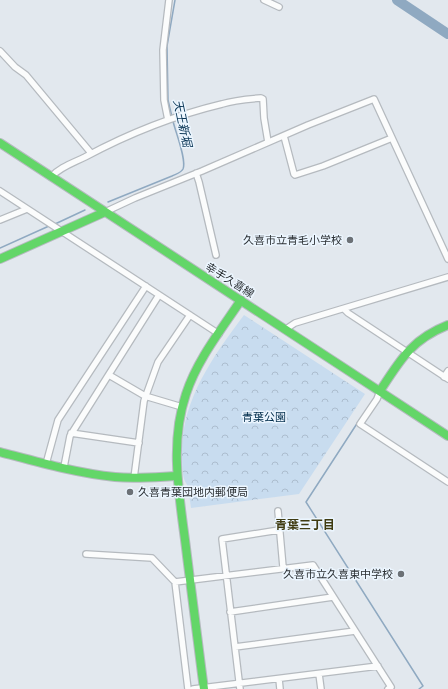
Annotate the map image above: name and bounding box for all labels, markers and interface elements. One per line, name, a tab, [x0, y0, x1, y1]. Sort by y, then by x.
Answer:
water label: 天王新堀	[171, 98, 196, 150]
place label: 久喜市立青毛小学校	[243, 233, 342, 247]
marker: 久喜市立青毛小学校	[345, 235, 355, 245]
street label: 幸手久喜線	[203, 259, 257, 301]
park label: 青葉公園	[242, 410, 286, 424]
place label: 久喜青葉団地内郵便局	[138, 485, 248, 499]
marker: 久喜青葉団地内郵便局	[125, 487, 135, 497]
district label: 青葉三丁目	[275, 517, 335, 532]
place label: 久喜市立久喜東中学校	[283, 567, 393, 581]
marker: 久喜市立久喜東中学校	[396, 569, 406, 579]

